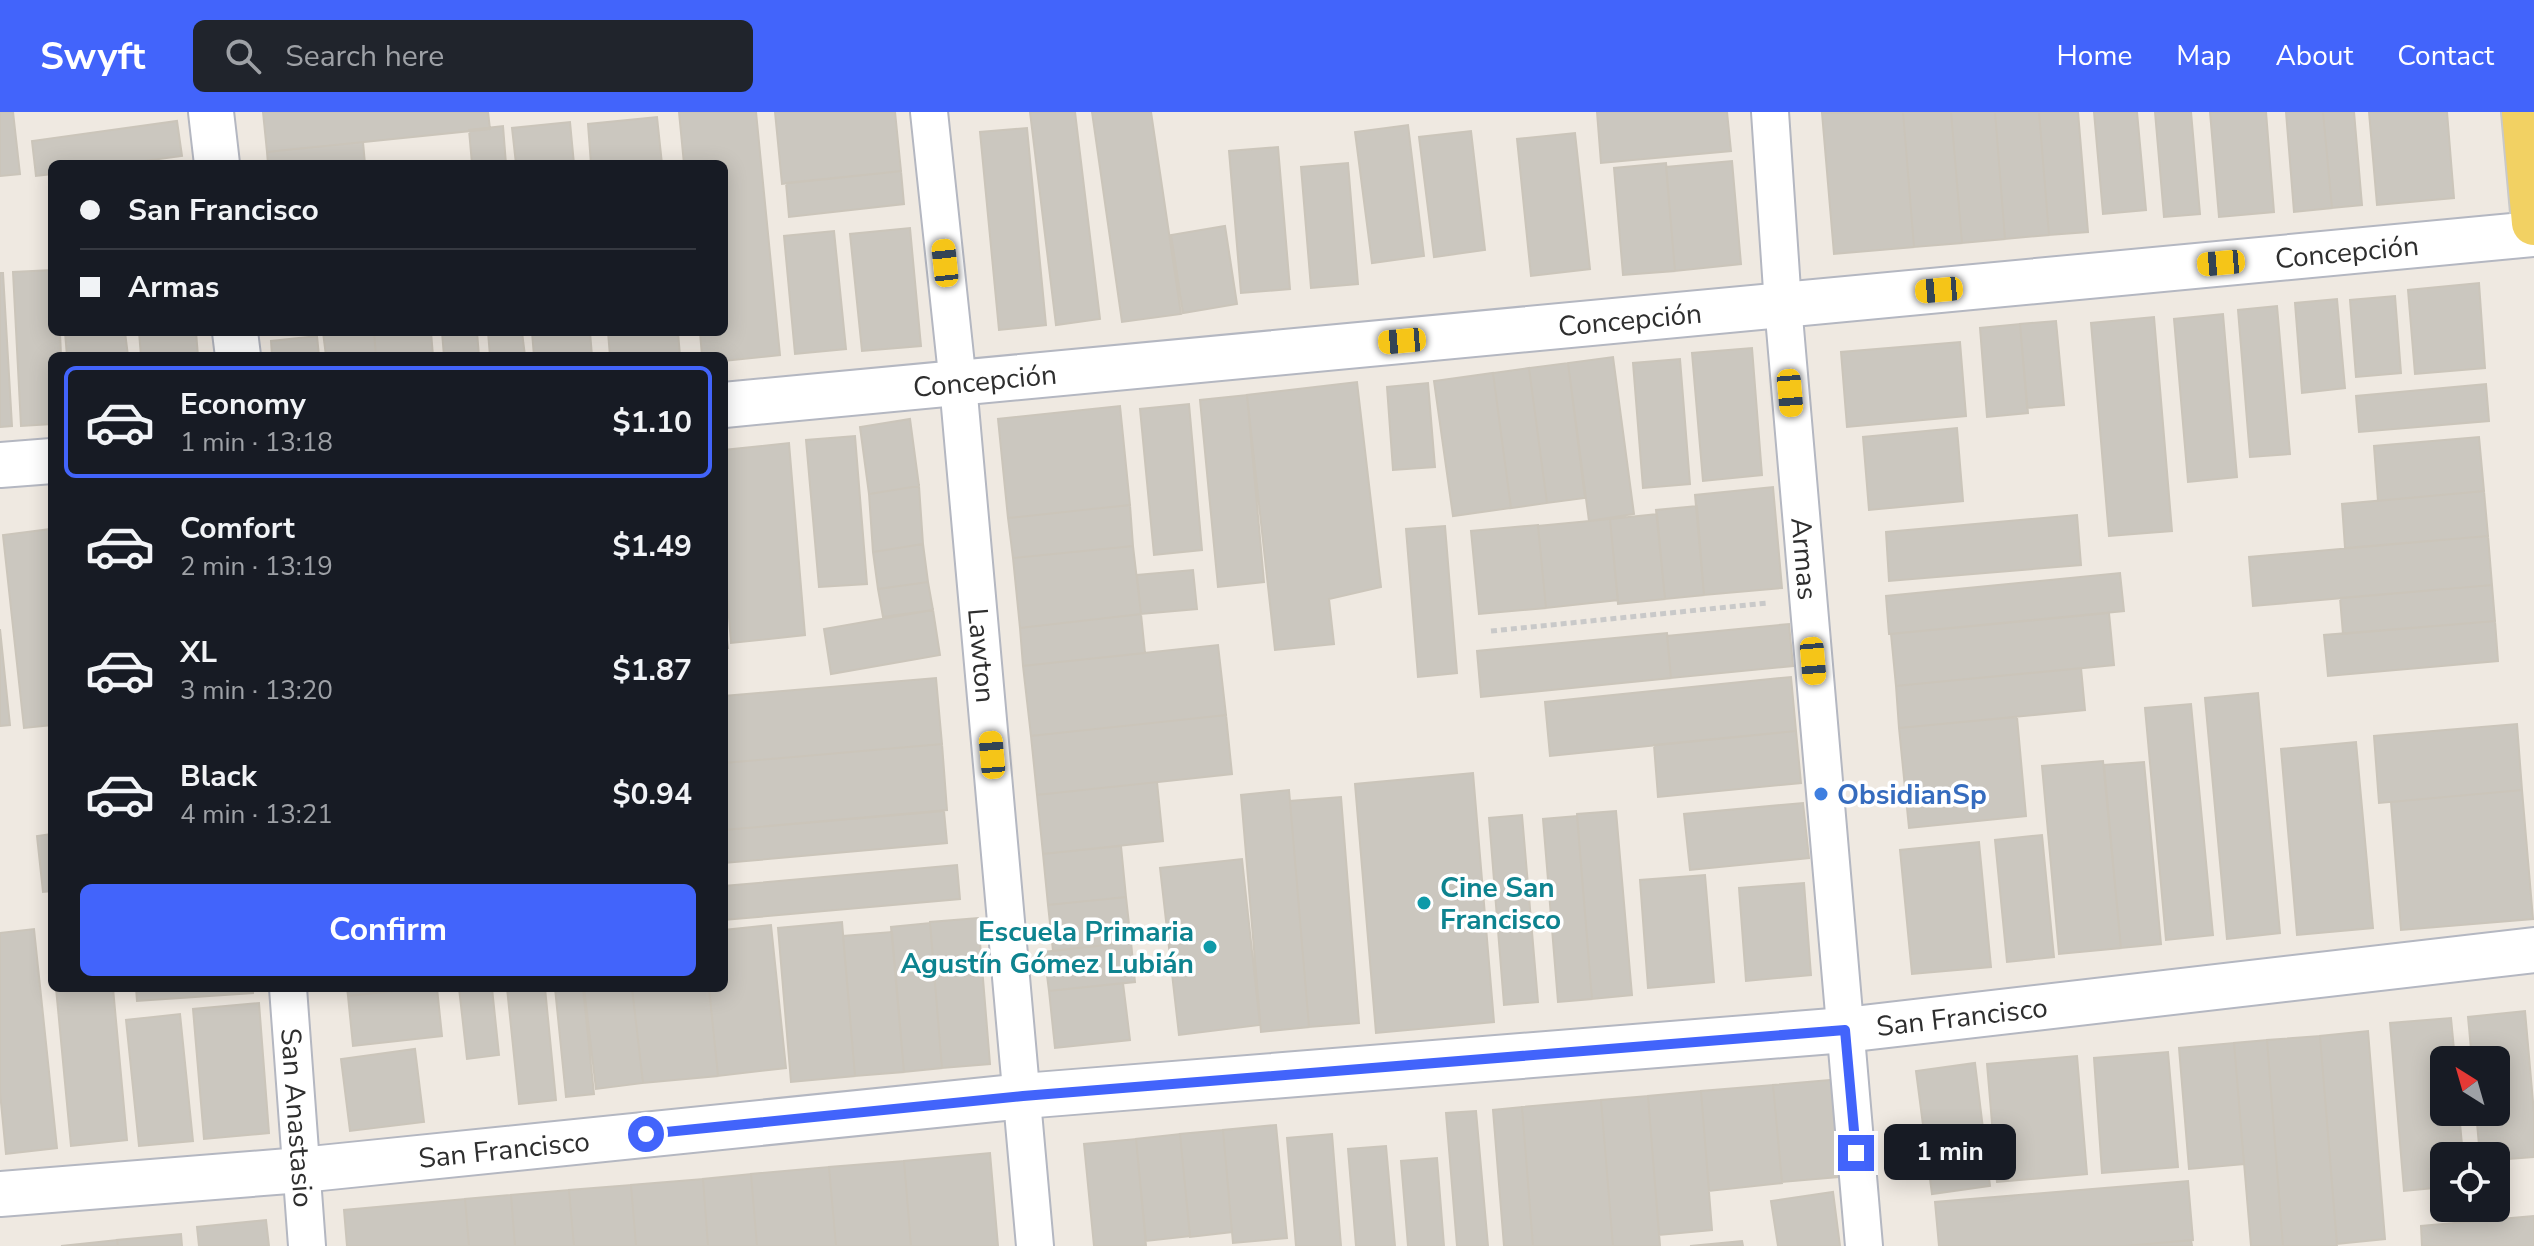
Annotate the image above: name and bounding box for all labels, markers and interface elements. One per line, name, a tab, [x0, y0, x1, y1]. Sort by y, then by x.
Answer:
search box	[193, 20, 753, 92]
text: Swyft	[40, 31, 145, 82]
icon: search	[221, 34, 265, 78]
text: Search here	[285, 36, 444, 77]
text: Home	[2057, 37, 2132, 75]
text: Map	[2176, 37, 2231, 75]
text: About	[2275, 37, 2353, 75]
text: Contact	[2397, 37, 2494, 75]
text: San Francisco	[128, 190, 319, 231]
street label: Concepción	[2273, 227, 2420, 278]
car	[931, 238, 959, 288]
car	[2196, 249, 2246, 277]
text: Armas	[128, 267, 219, 308]
car	[1914, 276, 1964, 304]
street label: Concepción	[1556, 295, 1704, 346]
car	[1377, 327, 1427, 355]
street label: Concepción	[911, 356, 1059, 407]
car	[1776, 368, 1804, 418]
text: Economy	[180, 384, 306, 425]
icon: car	[84, 386, 156, 458]
text: $1.10	[613, 402, 692, 443]
text: 1 min · 13:18	[180, 425, 333, 460]
text: Comfort	[180, 508, 295, 549]
icon: car	[84, 510, 156, 582]
street label: Armas	[1781, 516, 1826, 602]
text: $1.49	[613, 526, 692, 567]
text: 2 min · 13:19	[180, 549, 333, 584]
street label: Lawton	[958, 607, 1004, 704]
text: XL	[180, 632, 217, 673]
icon: car	[84, 634, 156, 706]
car	[1799, 636, 1827, 686]
text: $1.87	[613, 650, 692, 691]
text: 3 min · 13:20	[180, 673, 333, 708]
car	[978, 730, 1006, 780]
text: Black	[180, 756, 257, 797]
icon: car	[84, 758, 156, 830]
text: $0.94	[613, 774, 692, 815]
place label: ObsidianSp	[1837, 776, 1987, 814]
marker: ObsidianSp	[1812, 785, 1830, 803]
text: 4 min · 13:21	[180, 797, 333, 832]
place label: Cine San Francisco	[1440, 869, 1561, 939]
button: Confirm	[80, 884, 696, 976]
marker: Cine San Francisco	[1415, 894, 1433, 912]
place label: Escuela Primaria Agustín Gómez Lubián	[900, 913, 1194, 983]
marker: Escuela Primaria Agustín Gómez Lubián	[1201, 938, 1219, 956]
street label: San Francisco	[1874, 989, 2050, 1046]
street label: San Anastasio	[271, 1027, 322, 1209]
north arrow	[2430, 1046, 2510, 1126]
map controls	[2430, 1046, 2510, 1222]
route start	[628, 1116, 664, 1152]
street label: San Francisco	[417, 1123, 592, 1178]
callout: 1 min	[1884, 1125, 2016, 1181]
text: 1 min	[1916, 1134, 1984, 1169]
route end	[1838, 1135, 1874, 1171]
button: locate	[2430, 1142, 2510, 1222]

